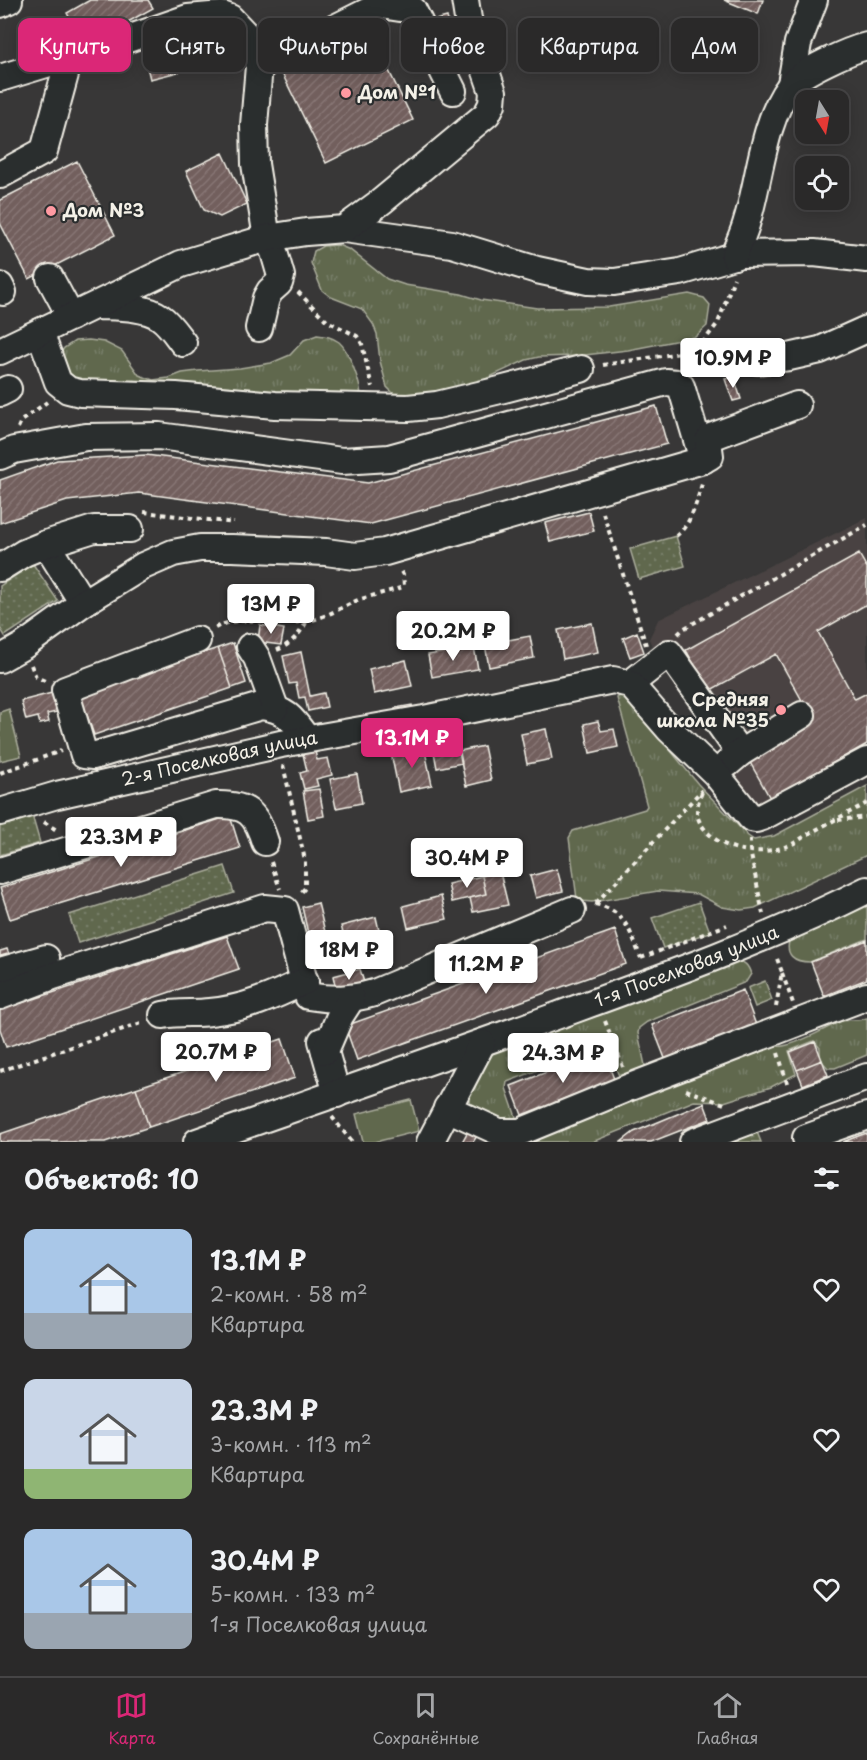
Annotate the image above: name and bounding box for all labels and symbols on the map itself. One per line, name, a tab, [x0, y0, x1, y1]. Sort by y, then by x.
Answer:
place label: Дом №1	[357, 78, 437, 105]
marker: Дом №1	[339, 86, 353, 100]
north arrow	[795, 90, 849, 144]
place label: Дом №3	[62, 196, 145, 223]
marker: Дом №3	[44, 204, 58, 218]
pin: 10.9M ₽	[678, 338, 788, 389]
pin: 13M ₽	[229, 584, 313, 635]
pin: 20.2M ₽	[398, 611, 508, 662]
place label: Средняя школа №35	[656, 685, 769, 733]
marker: Средняя школа №35	[774, 703, 788, 717]
pin: 13.1M ₽	[357, 718, 467, 769]
street label: 2-я Поселковая улица	[119, 723, 320, 792]
pin: 23.3M ₽	[66, 817, 176, 868]
pin: 30.4M ₽	[412, 838, 522, 889]
street label: 1-я Поселковая улица	[590, 917, 783, 1013]
pin: 18M ₽	[307, 930, 391, 981]
pin: 11.2M ₽	[431, 944, 541, 995]
pin: 20.7M ₽	[161, 1032, 271, 1083]
pin: 24.3M ₽	[508, 1033, 618, 1084]

